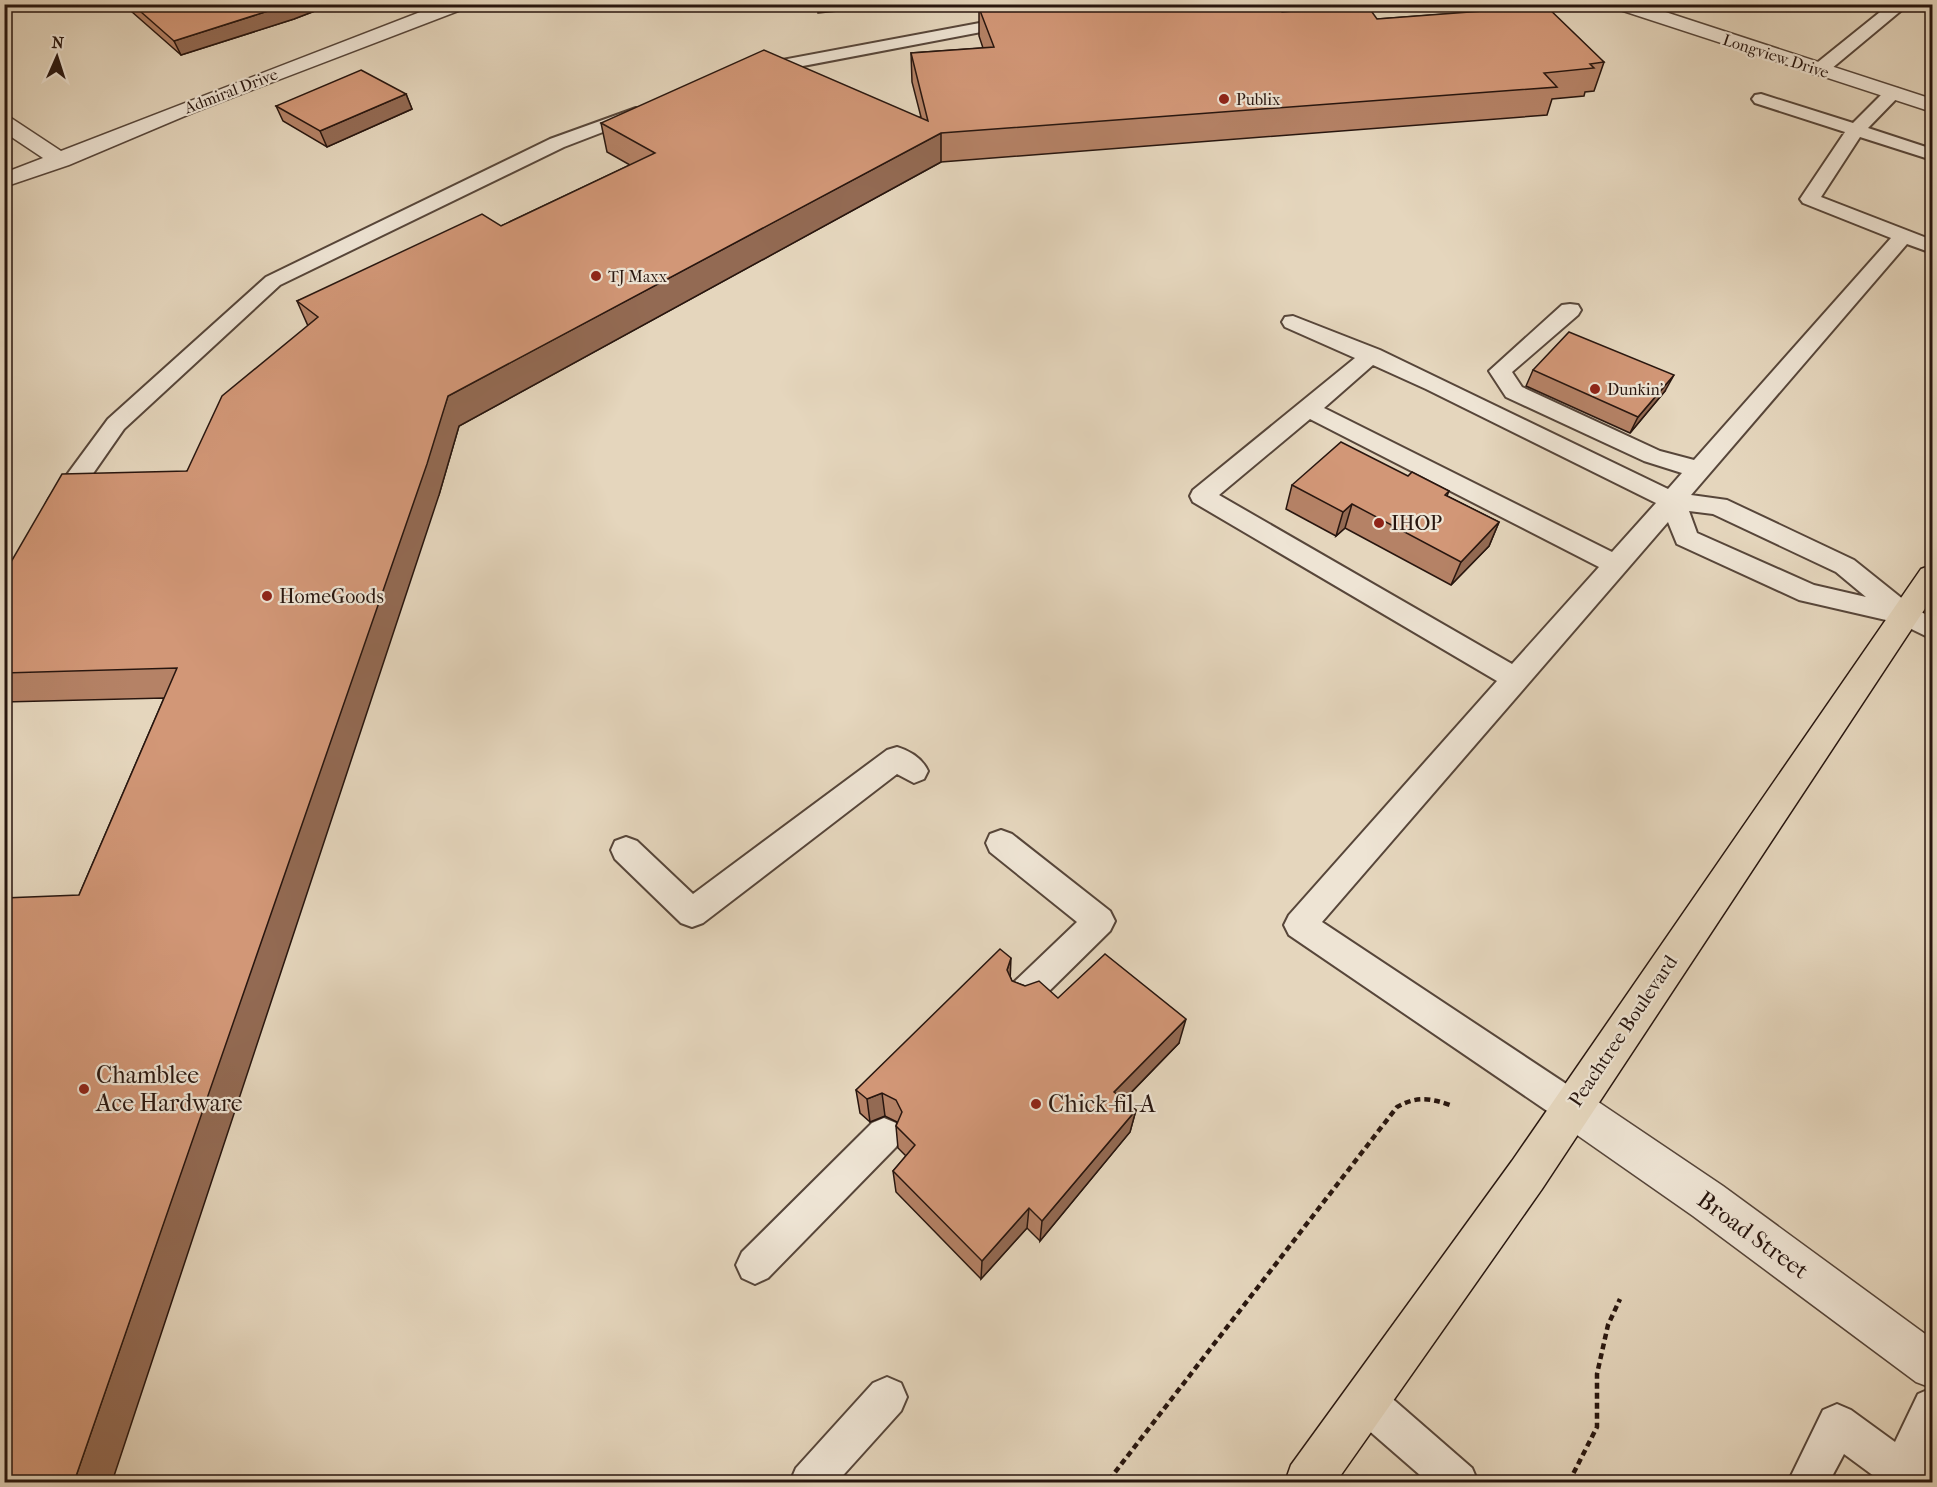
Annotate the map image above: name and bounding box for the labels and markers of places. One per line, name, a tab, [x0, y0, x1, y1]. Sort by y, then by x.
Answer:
place label: Publix	[1236, 90, 1281, 109]
marker: Publix	[1217, 92, 1231, 106]
place label: TJ Maxx	[608, 267, 668, 286]
marker: TJ Maxx	[589, 269, 603, 283]
place label: Dunkin'	[1607, 380, 1663, 399]
marker: Dunkin'	[1588, 382, 1602, 396]
place label: IHOP	[1391, 512, 1442, 535]
marker: IHOP	[1372, 516, 1386, 530]
place label: HomeGoods	[279, 585, 384, 608]
marker: HomeGoods	[260, 589, 274, 603]
place label: Chamblee Ace Hardware	[95, 1061, 243, 1117]
marker: Chamblee Ace Hardware	[77, 1082, 91, 1096]
place label: Chick-fil-A	[1048, 1090, 1156, 1118]
marker: Chick-fil-A	[1029, 1097, 1043, 1111]

